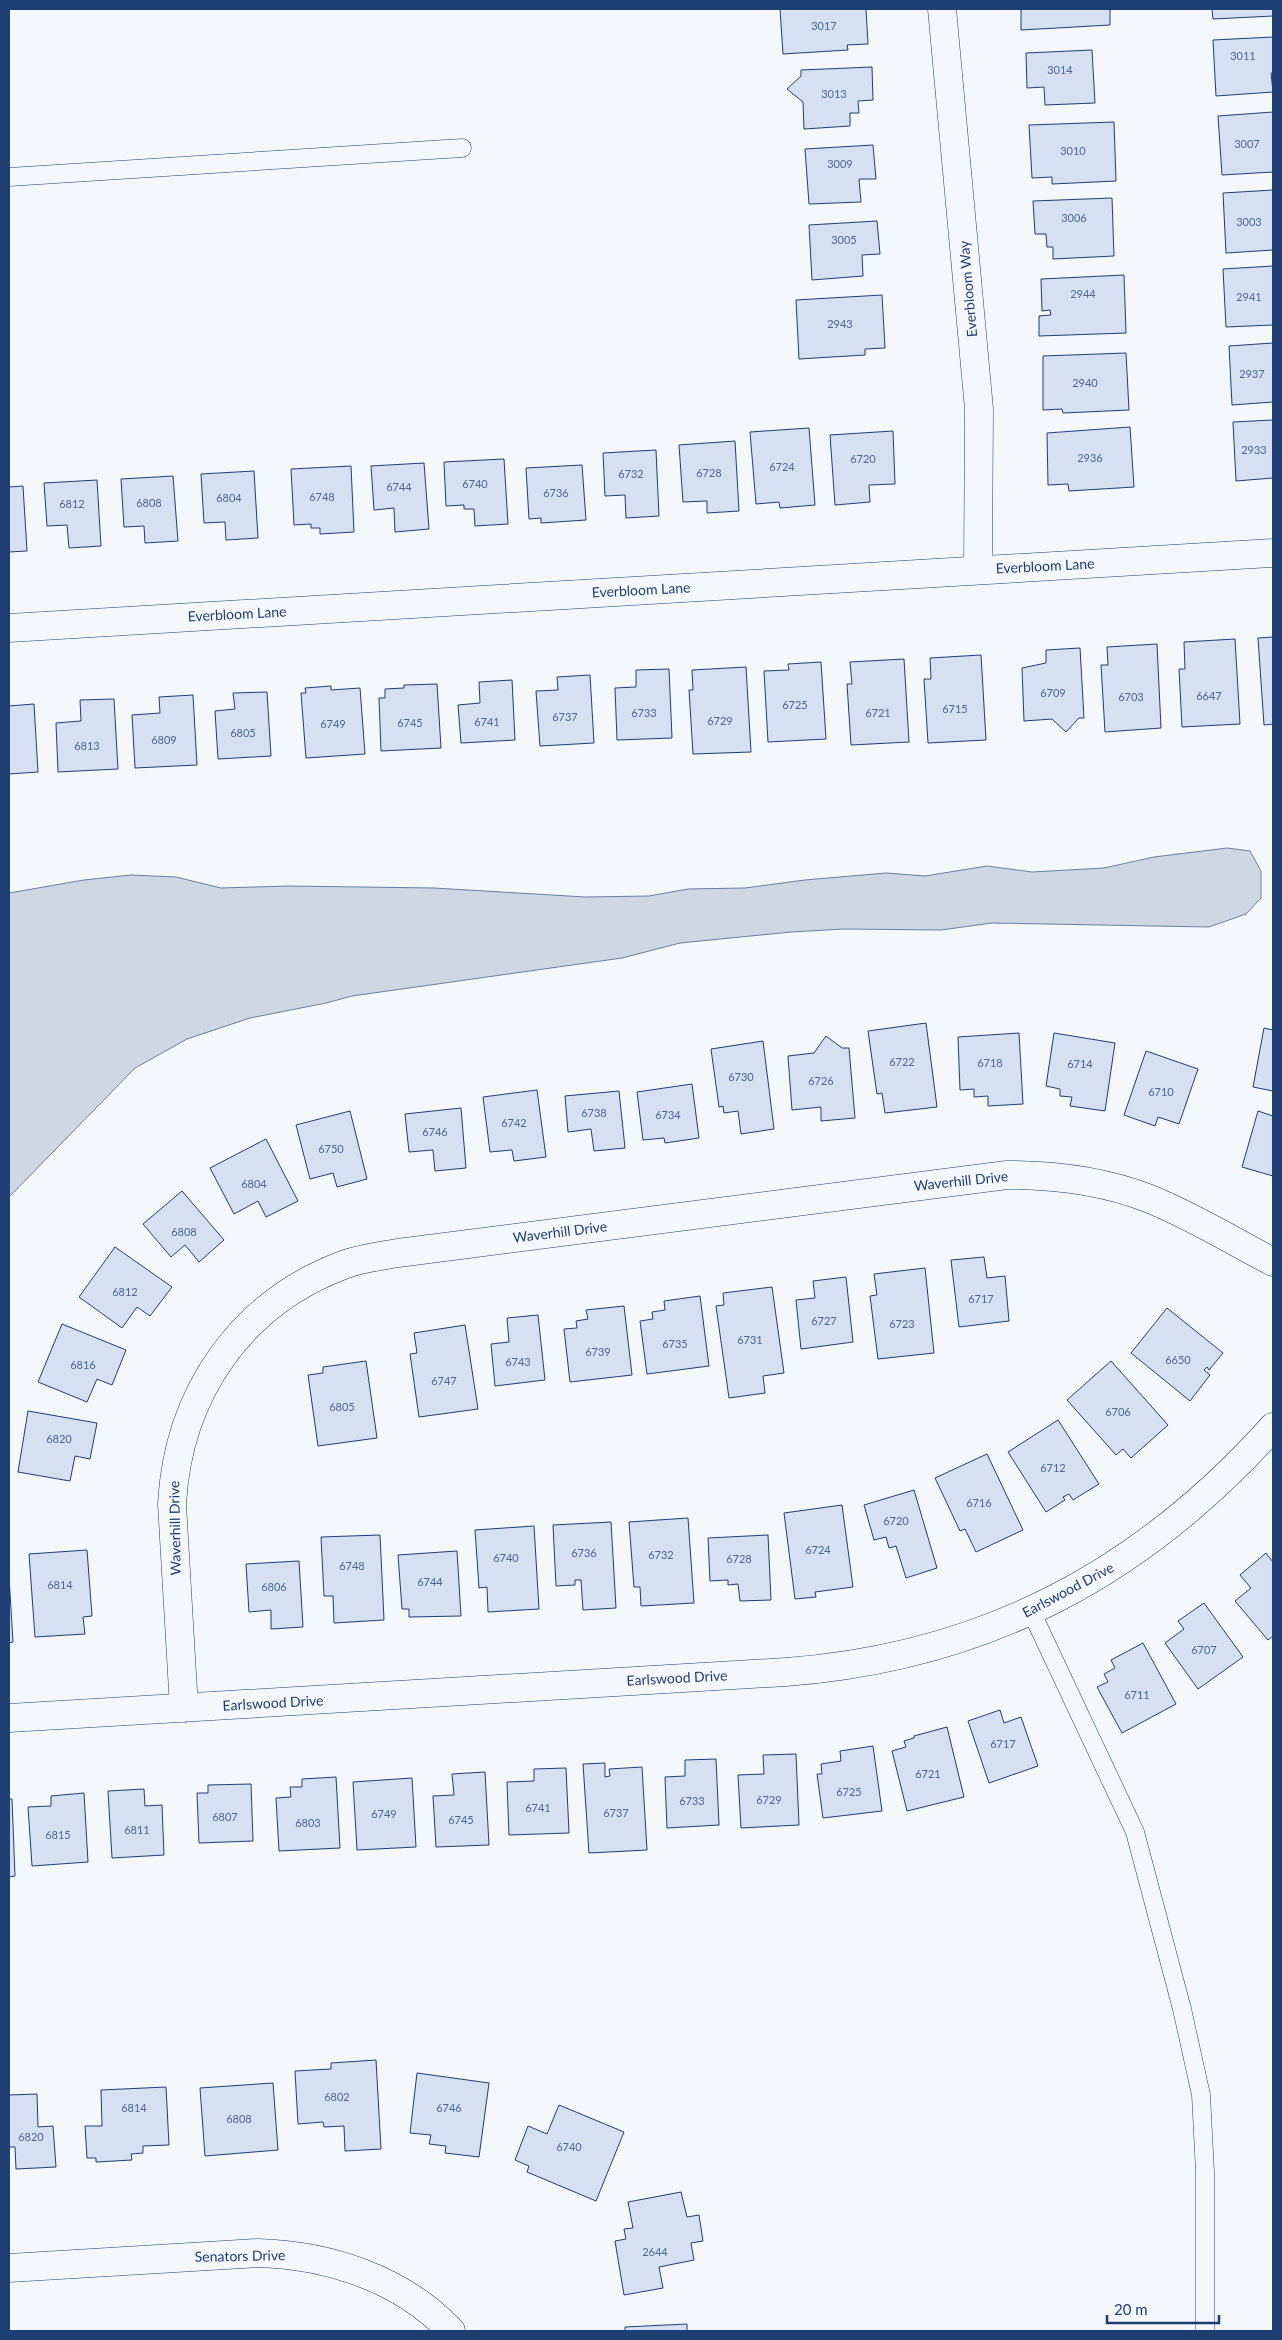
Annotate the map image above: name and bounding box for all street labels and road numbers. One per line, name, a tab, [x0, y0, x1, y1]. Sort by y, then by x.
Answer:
street label: Everbloom Way	[955, 239, 980, 338]
street label: Everbloom Lane	[995, 554, 1095, 577]
street label: Everbloom Lane	[591, 578, 691, 601]
street label: Everbloom Lane	[187, 602, 287, 625]
street label: Waverhill Drive	[913, 1167, 1009, 1194]
street label: Waverhill Drive	[512, 1217, 608, 1246]
street label: Waverhill Drive	[165, 1480, 184, 1576]
street label: Earlswood Drive	[1019, 1558, 1116, 1621]
street label: Earlswood Drive	[626, 1666, 728, 1689]
street label: Earlswood Drive	[222, 1691, 324, 1714]
street label: Senators Drive	[195, 2246, 285, 2265]

